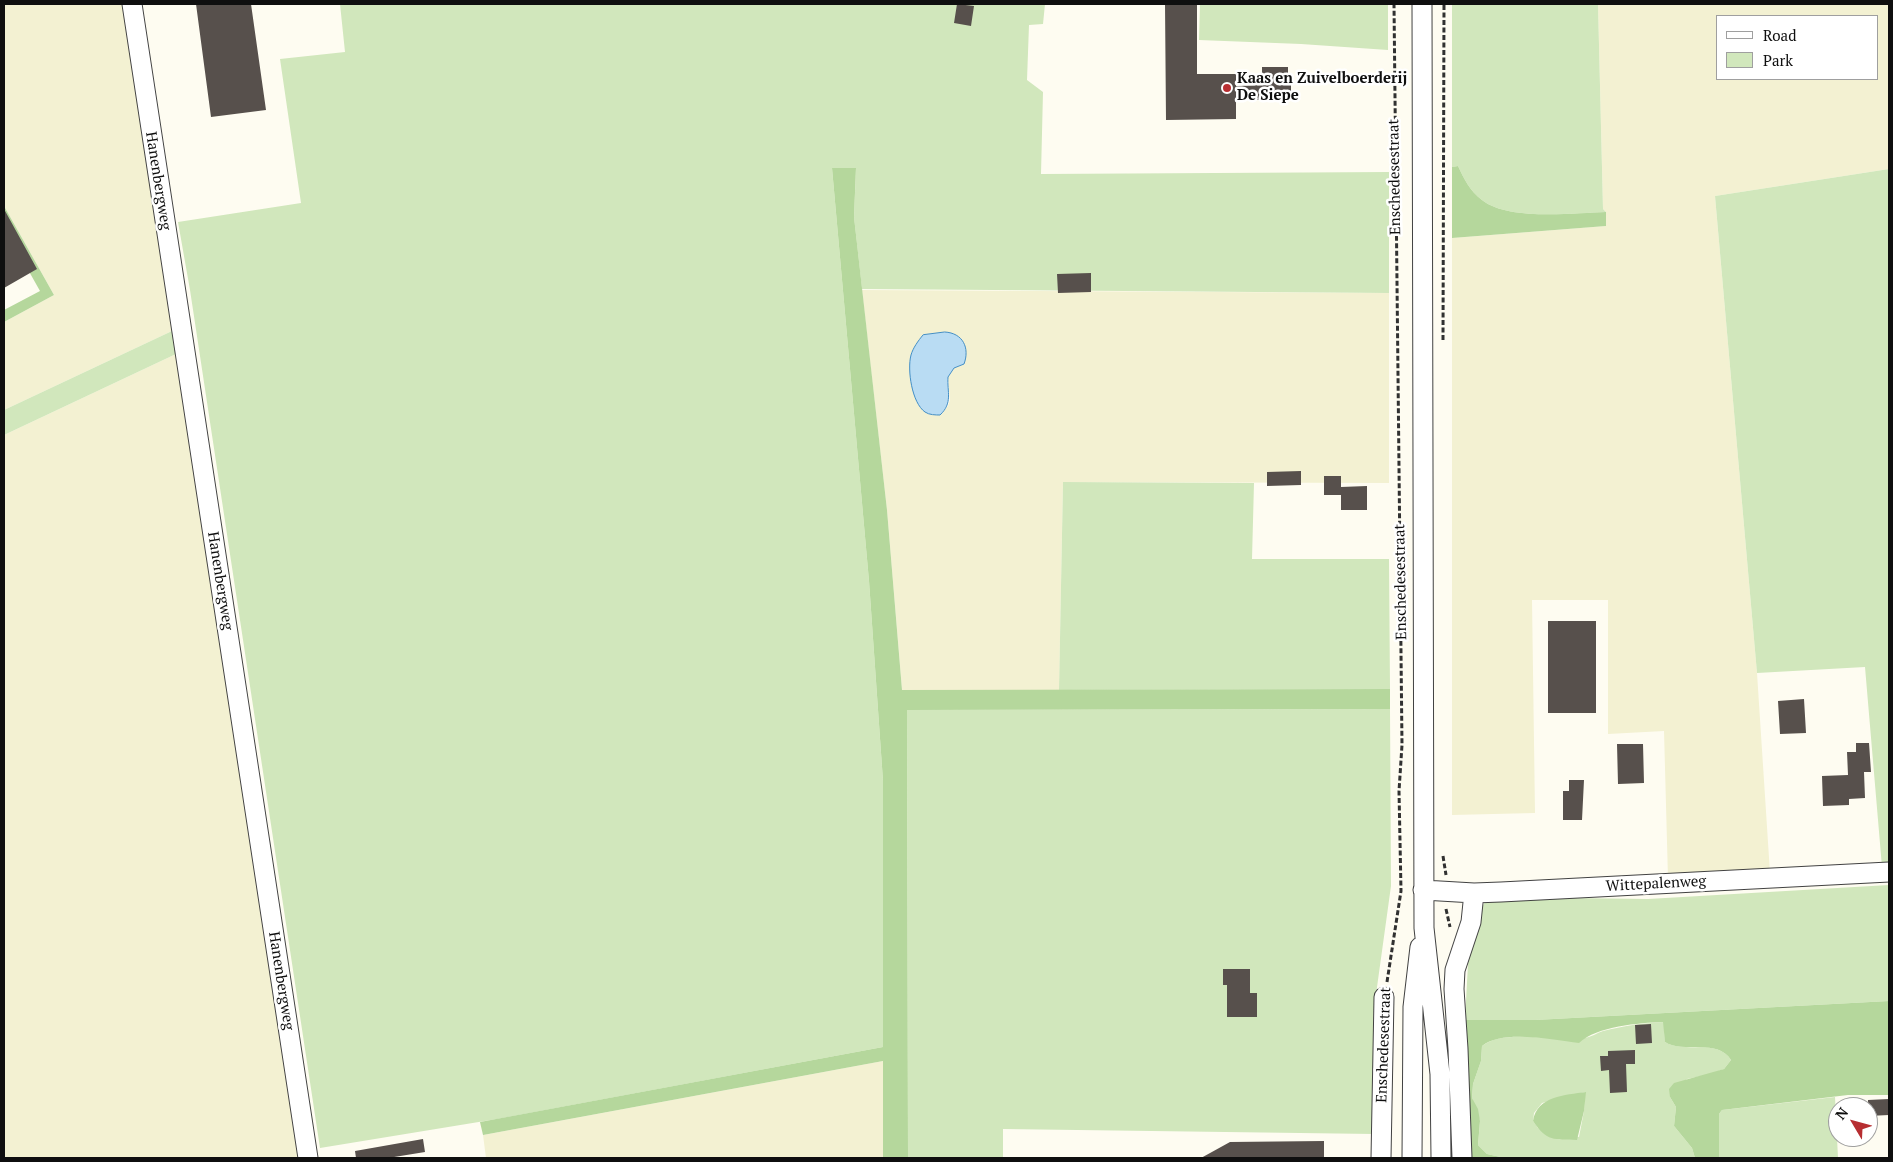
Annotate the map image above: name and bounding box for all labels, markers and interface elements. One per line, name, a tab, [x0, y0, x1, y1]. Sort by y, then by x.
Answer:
legend	[1716, 15, 1878, 80]
text: Road	[1763, 25, 1796, 45]
text: Park	[1763, 50, 1793, 70]
place label: Kaas en Zuivelboerderij De Siepe	[1237, 70, 1407, 105]
marker: Kaas en Zuivelboerderij De Siepe	[1221, 82, 1233, 94]
street label: Enschedesestraat	[1385, 119, 1405, 235]
street label: Hanenbergweg	[141, 131, 175, 231]
street label: Enschedesestraat	[1391, 524, 1411, 640]
street label: Hanenbergweg	[203, 531, 237, 631]
street label: Wittepalenweg	[1605, 872, 1707, 896]
street label: Hanenbergweg	[264, 931, 298, 1031]
street label: Enschedesestraat	[1373, 987, 1395, 1103]
north arrow	[1828, 1097, 1878, 1147]
text: N	[1831, 1103, 1852, 1123]

